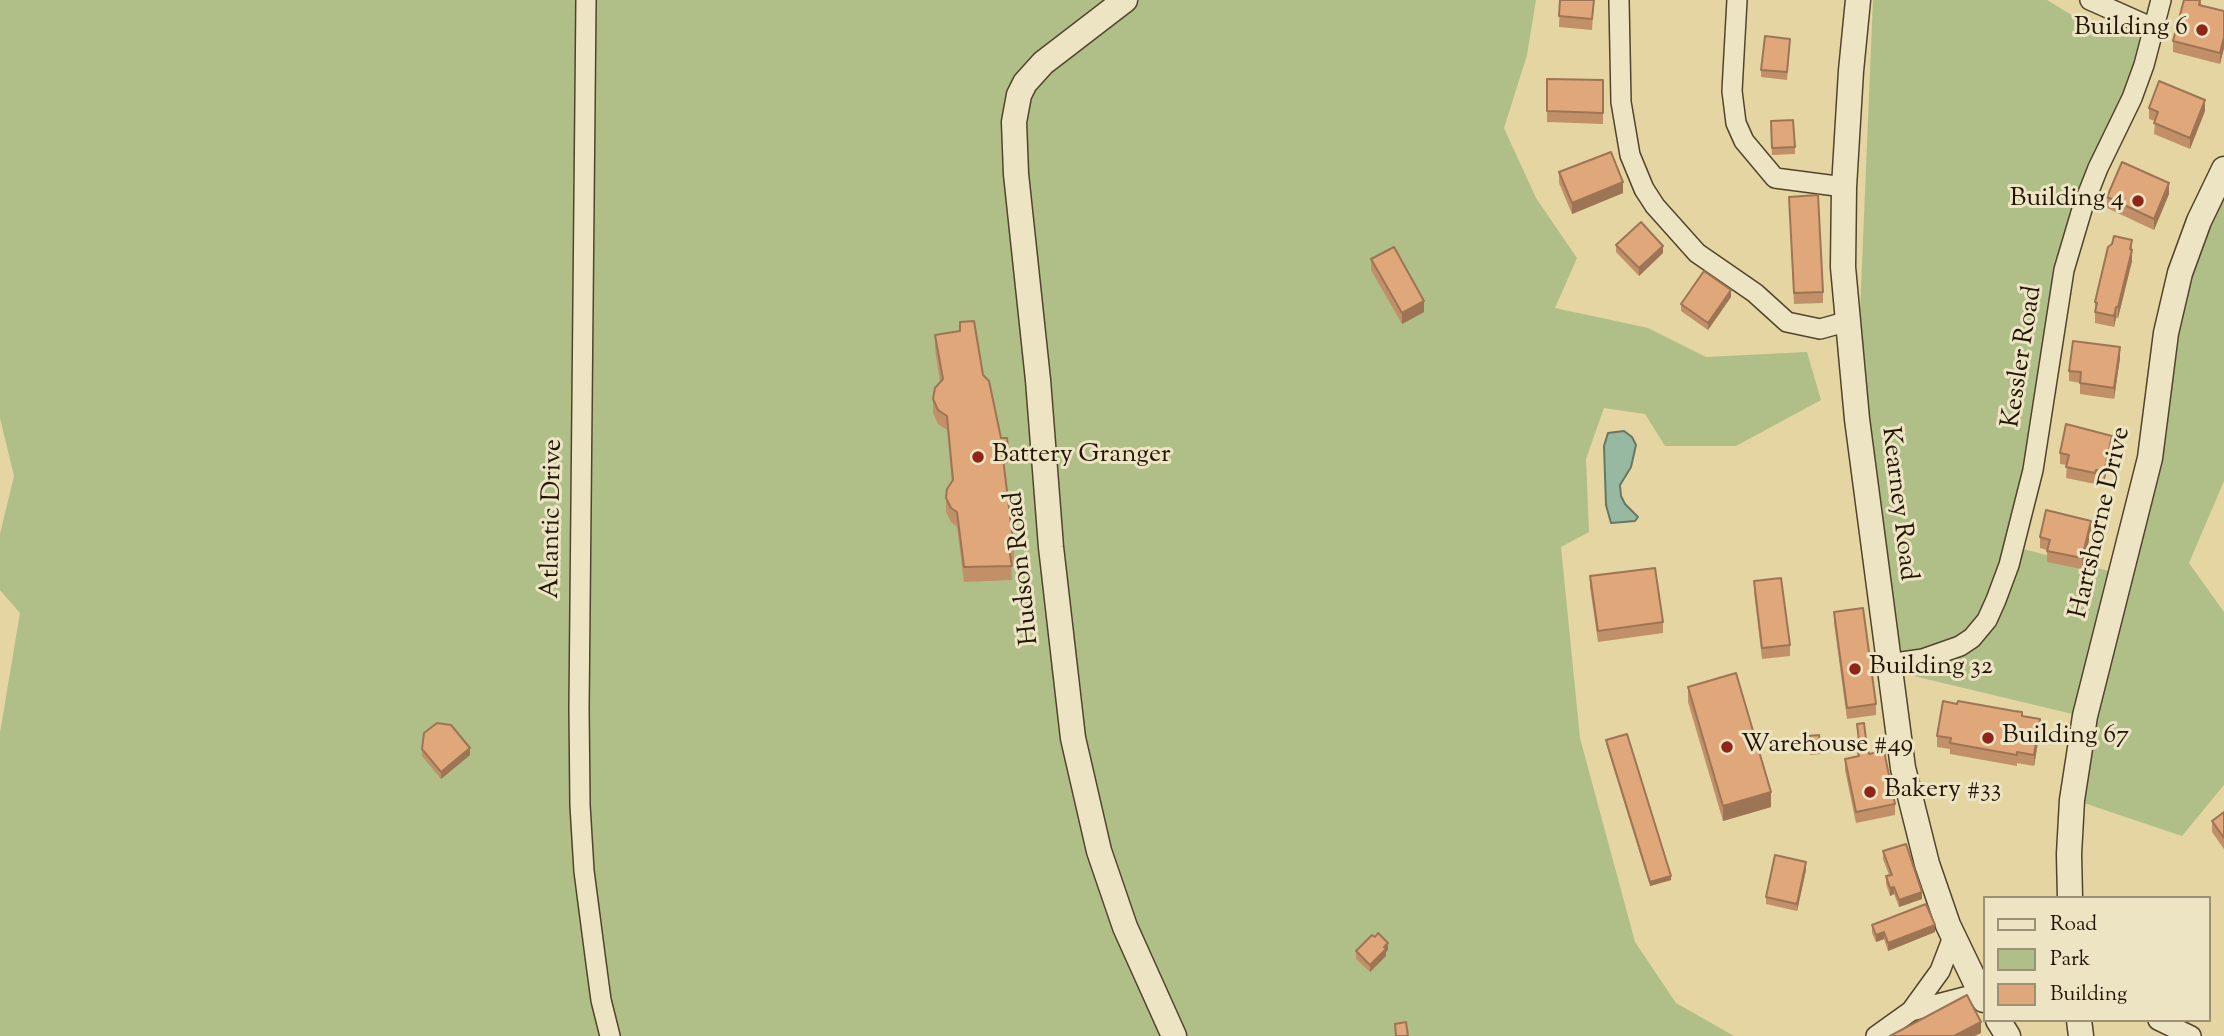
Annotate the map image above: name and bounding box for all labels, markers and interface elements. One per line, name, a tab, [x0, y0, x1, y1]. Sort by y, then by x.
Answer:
place label: Building 6	[2074, 14, 2188, 46]
marker: Building 6	[2194, 22, 2210, 38]
place label: Building 4	[2010, 185, 2124, 217]
marker: Building 4	[2130, 193, 2146, 209]
street label: Kessler Road	[1997, 284, 2051, 430]
street label: Hartshorne Drive	[2065, 424, 2139, 622]
street label: Kearney Road	[1872, 425, 1922, 583]
street label: Atlantic Drive	[537, 439, 571, 599]
place label: Battery Granger	[992, 441, 1171, 473]
marker: Battery Granger	[970, 449, 986, 465]
street label: Hudson Road	[1000, 490, 1048, 646]
place label: Building 32	[1869, 653, 1993, 685]
marker: Building 32	[1847, 661, 1863, 677]
place label: Building 67	[2002, 722, 2129, 754]
marker: Building 67	[1980, 730, 1996, 746]
place label: Warehouse #49	[1741, 731, 1913, 763]
marker: Warehouse #49	[1719, 739, 1735, 755]
place label: Bakery #33	[1884, 776, 2001, 808]
marker: Bakery #33	[1862, 784, 1878, 800]
legend	[1982, 896, 2210, 1022]
text: Road	[2050, 910, 2097, 940]
text: Park	[2050, 945, 2090, 975]
text: Building	[2050, 980, 2127, 1010]

